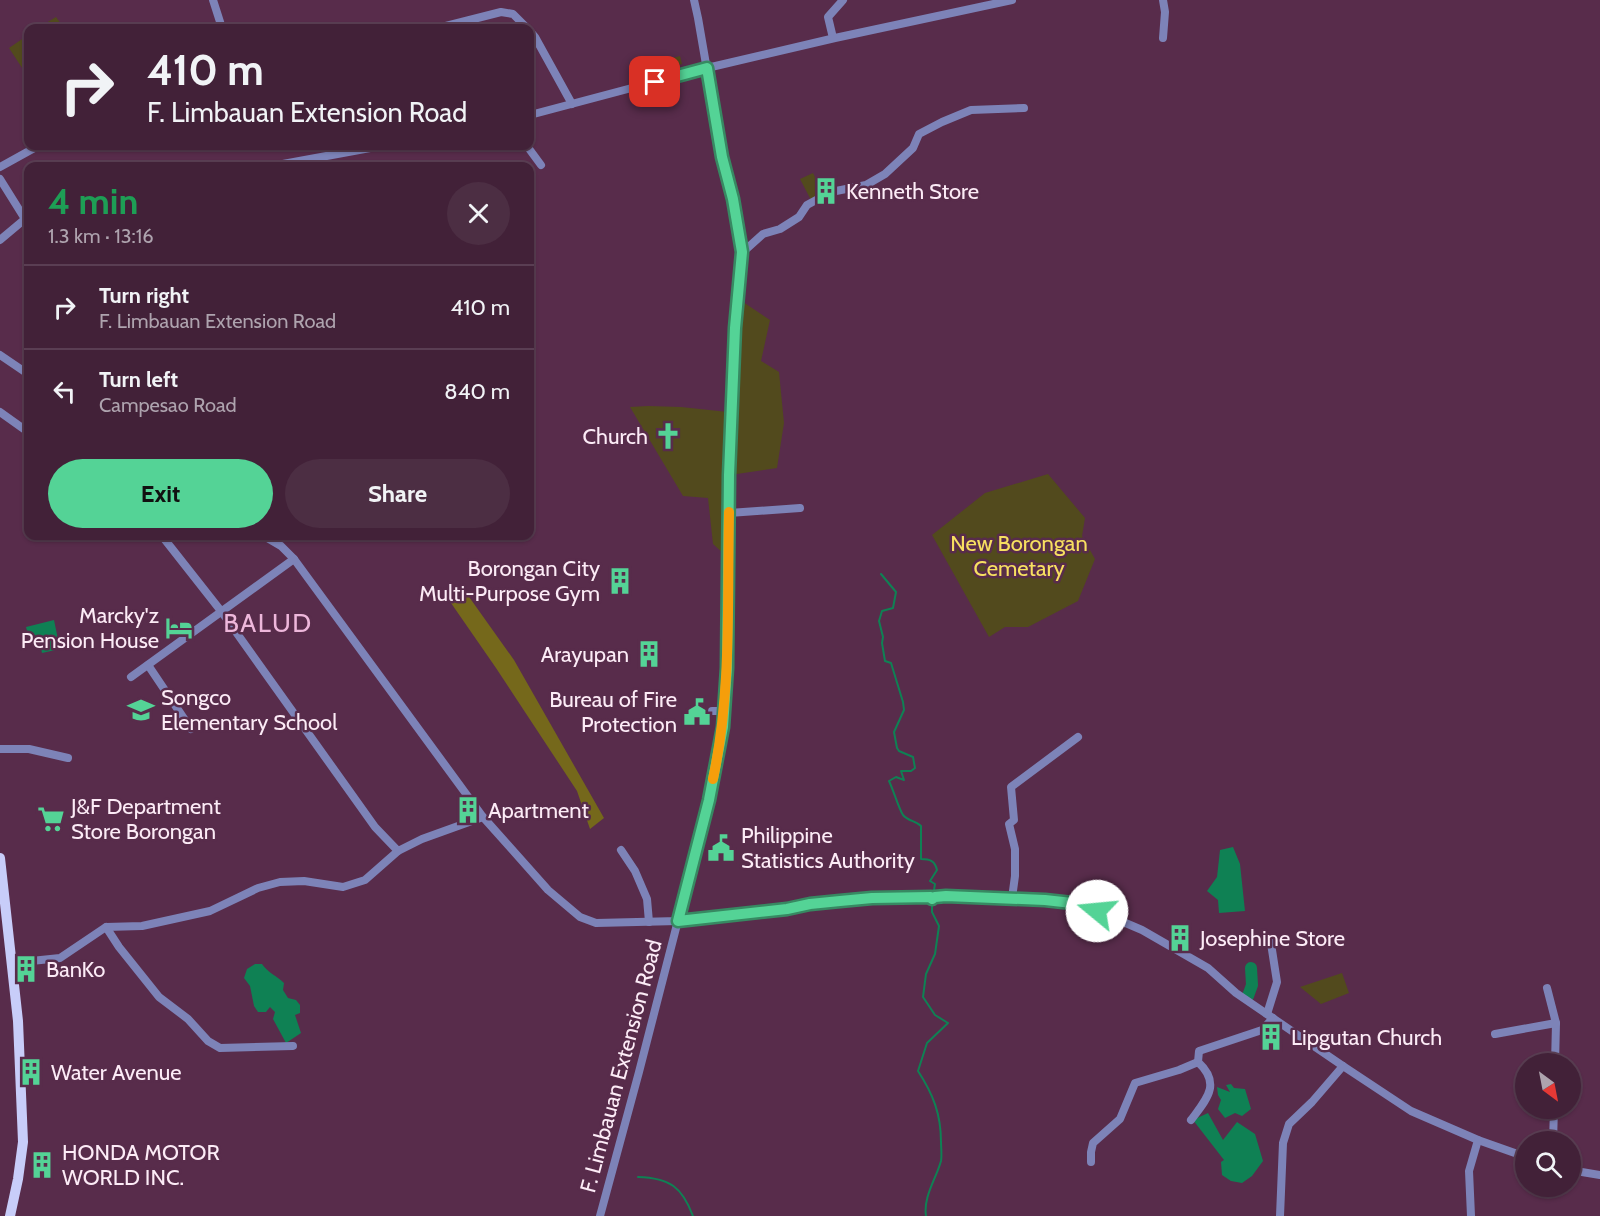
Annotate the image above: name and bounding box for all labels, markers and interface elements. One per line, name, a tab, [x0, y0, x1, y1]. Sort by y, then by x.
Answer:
text: 410 m	[147, 44, 264, 96]
icon: right	[48, 48, 126, 126]
pin	[629, 56, 680, 107]
icon: arrive	[638, 65, 671, 98]
text: F. Limbauan Extension Road	[147, 96, 467, 129]
building icon: Kenneth Store	[811, 176, 841, 206]
place label: Kenneth Store	[846, 178, 979, 205]
text: 4 min	[48, 179, 138, 223]
button: close	[447, 182, 510, 245]
text: 1.3 km · 13:16	[48, 224, 154, 248]
text: Turn right	[99, 282, 189, 309]
icon: right	[48, 291, 81, 324]
text: 410 m	[451, 294, 510, 321]
text: F. Limbauan Extension Road	[99, 309, 336, 333]
text: Turn left	[99, 366, 178, 393]
icon: left	[48, 375, 81, 408]
text: 840 m	[444, 378, 510, 405]
text: Campesao Road	[99, 393, 237, 417]
church icon: Church	[653, 421, 683, 451]
place label: Church	[582, 423, 648, 450]
button: Exit	[48, 459, 273, 528]
button: Share	[285, 459, 510, 528]
park label: New Borongan Cemetary	[950, 530, 1088, 582]
place label: Borongan City Multi-Purpose Gym	[419, 555, 600, 607]
building icon: Borongan City Multi-Purpose Gym	[605, 566, 635, 596]
place label: Marcky'z Pension House	[21, 602, 159, 654]
district label: BALUD	[223, 607, 313, 639]
hotel icon: Marcky'z Pension House	[164, 613, 194, 643]
building icon: Arayupan	[634, 639, 664, 669]
place label: Arayupan	[541, 641, 629, 668]
place label: Songco Elementary School	[161, 684, 338, 736]
place label: Bureau of Fire Protection	[549, 686, 677, 738]
school or university icon: Songco Elementary School	[126, 695, 156, 725]
public building icon: Bureau of Fire Protection	[682, 697, 712, 727]
place label: J&F Department Store Borongan	[70, 793, 221, 845]
building icon: Apartment	[453, 795, 483, 825]
place label: Apartment	[488, 797, 589, 824]
supermarket icon: J&F Department Store Borongan	[36, 804, 66, 834]
place label: Philippine Statistics Authority	[741, 822, 915, 874]
public building icon: Philippine Statistics Authority	[706, 833, 736, 863]
position arrow	[1065, 879, 1129, 943]
building icon: Josephine Store	[1165, 923, 1195, 953]
place label: Josephine Store	[1199, 925, 1345, 952]
street label: F. Limbauan Extension Road	[574, 936, 668, 1196]
building icon: BanKo	[11, 954, 41, 984]
place label: BanKo	[46, 956, 105, 983]
building icon: Lipgutan Church	[1256, 1022, 1286, 1052]
place label: Lipgutan Church	[1291, 1024, 1442, 1051]
north arrow	[1515, 1053, 1581, 1119]
map controls	[1515, 1053, 1581, 1197]
building icon: Water Avenue	[16, 1057, 46, 1087]
place label: Water Avenue	[51, 1059, 182, 1086]
button: search	[1515, 1131, 1581, 1197]
place label: HONDA MOTOR WORLD INC.	[62, 1139, 220, 1191]
building icon: HONDA MOTOR WORLD INC.	[27, 1150, 57, 1180]

